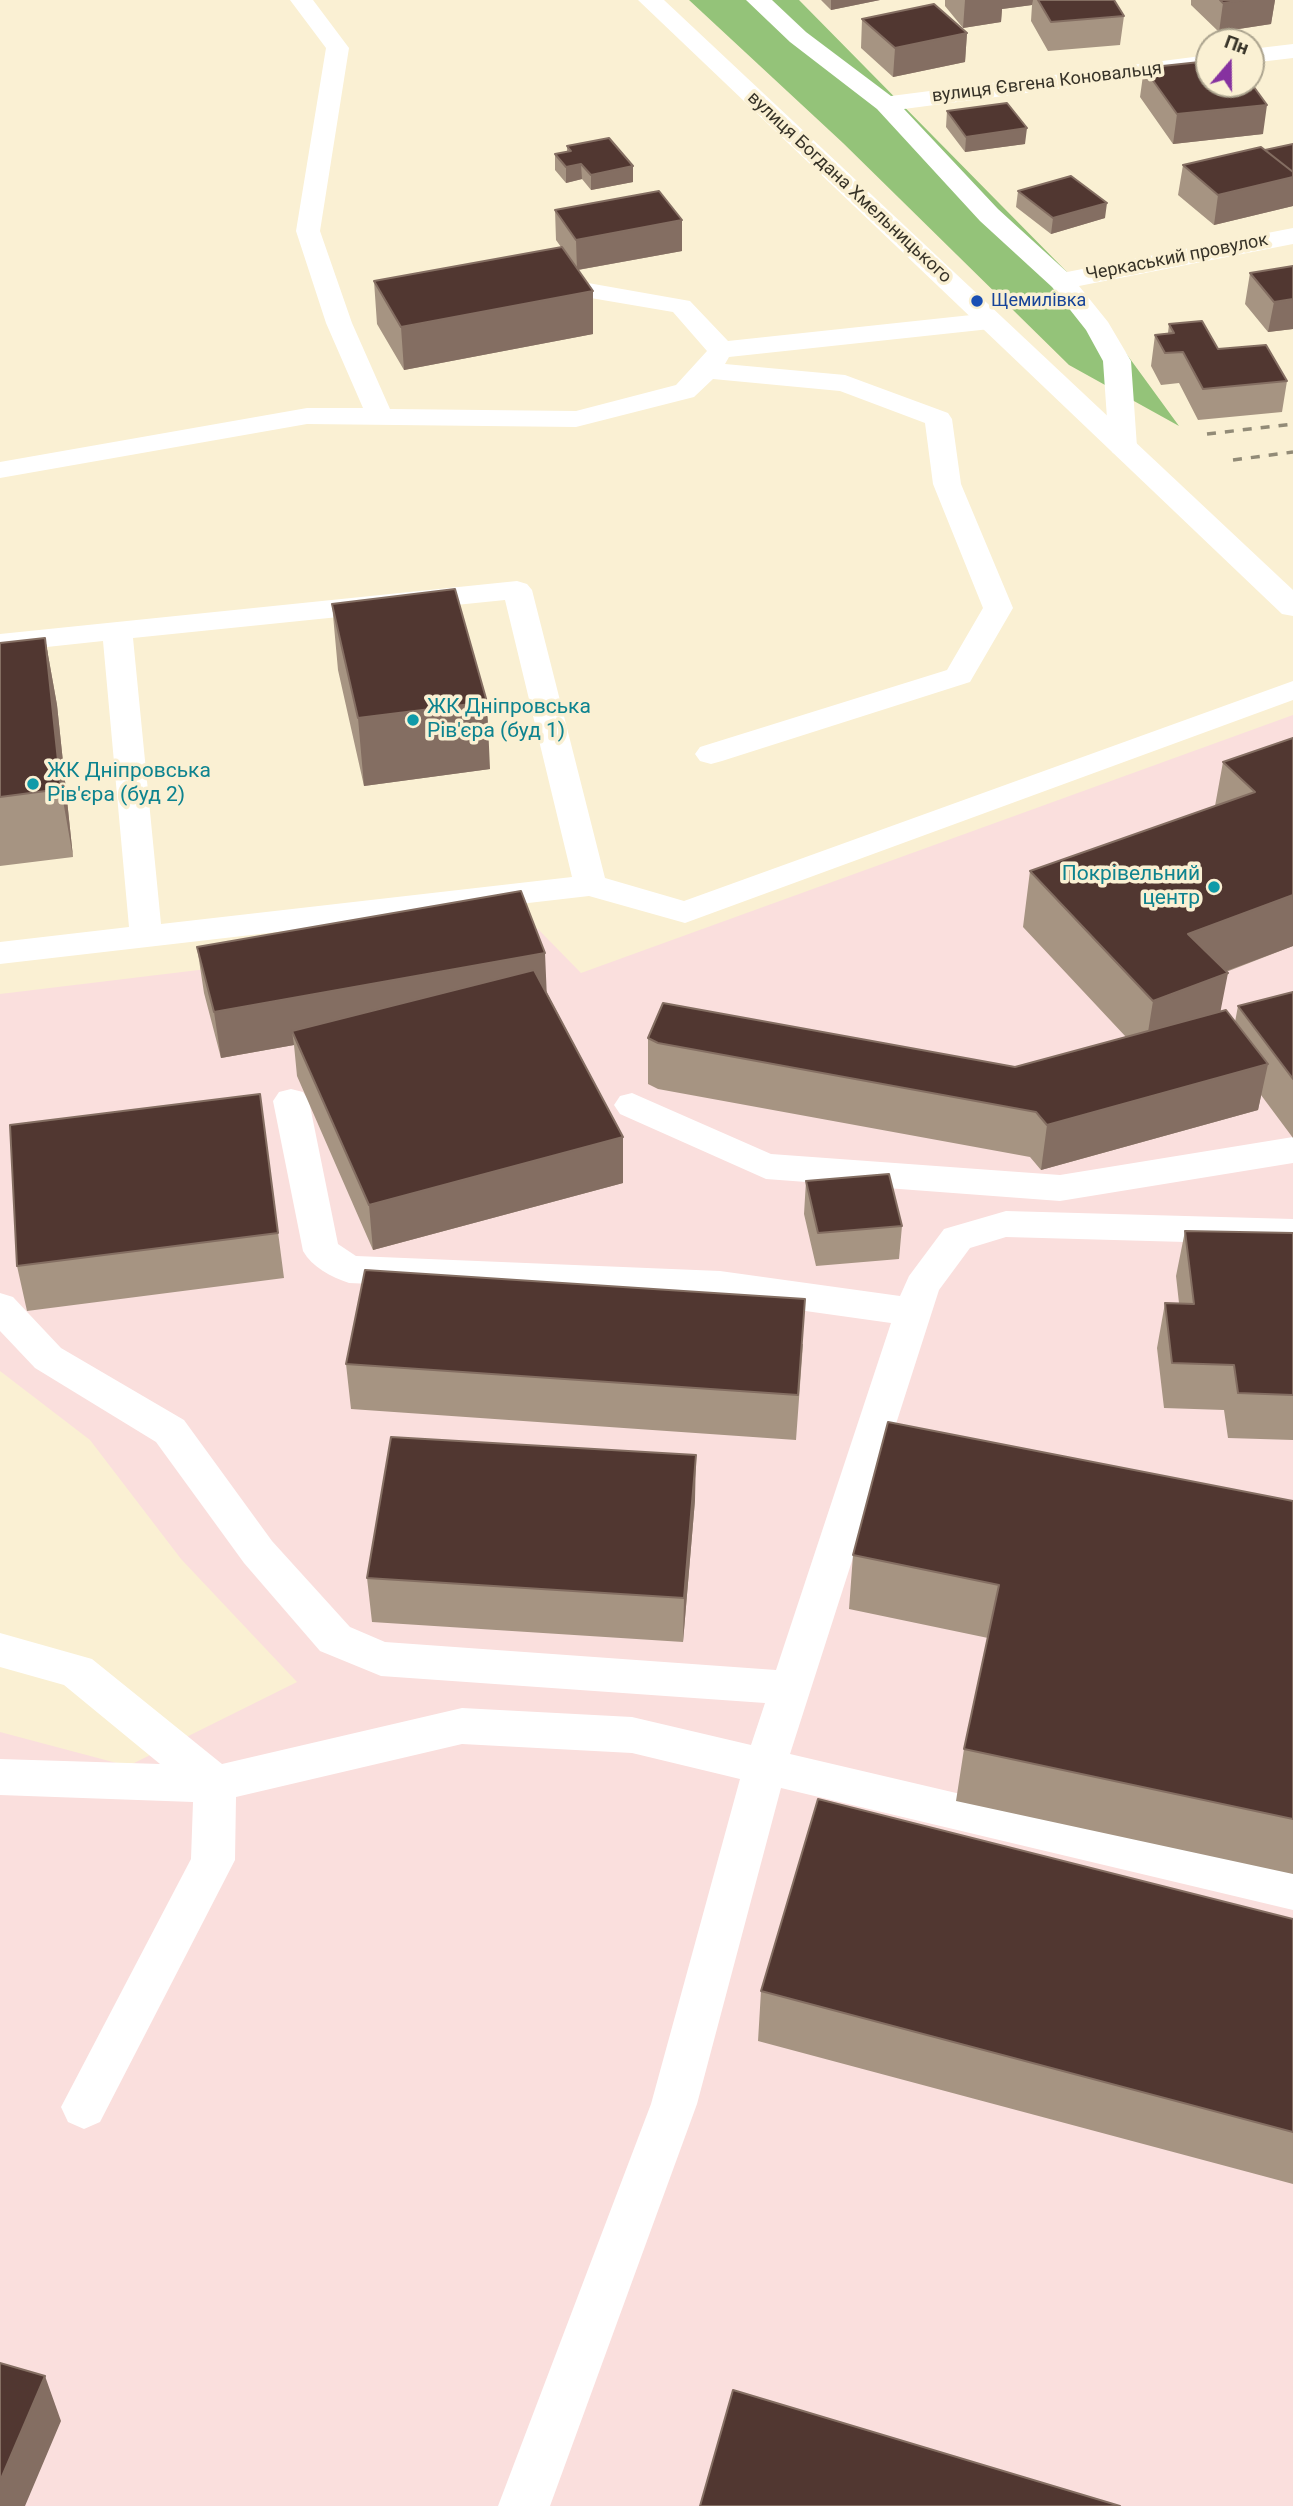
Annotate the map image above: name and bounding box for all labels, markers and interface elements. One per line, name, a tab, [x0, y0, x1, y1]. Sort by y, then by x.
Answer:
north arrow	[1195, 28, 1265, 98]
text: Пн	[1221, 30, 1252, 60]
street label: вулиця Євгена Коновальця	[931, 58, 1163, 108]
street label: вулиця Богдана Хмельницького	[742, 88, 956, 288]
street label: Черкаський провулок	[1084, 230, 1270, 286]
place label: Щемилівка	[991, 290, 1086, 312]
marker: Щемилівка	[969, 293, 985, 309]
place label: ЖК Дніпровська Рів'єра (буд 1)	[427, 695, 591, 745]
marker: ЖК Дніпровська Рів'єра (буд 1)	[405, 712, 421, 728]
place label: ЖК Дніпровська Рів'єра (буд 2)	[47, 759, 211, 809]
marker: ЖК Дніпровська Рів'єра (буд 2)	[25, 776, 41, 792]
place label: Покрівельний центр	[1062, 862, 1200, 912]
marker: Покрівельний центр	[1206, 879, 1222, 895]

